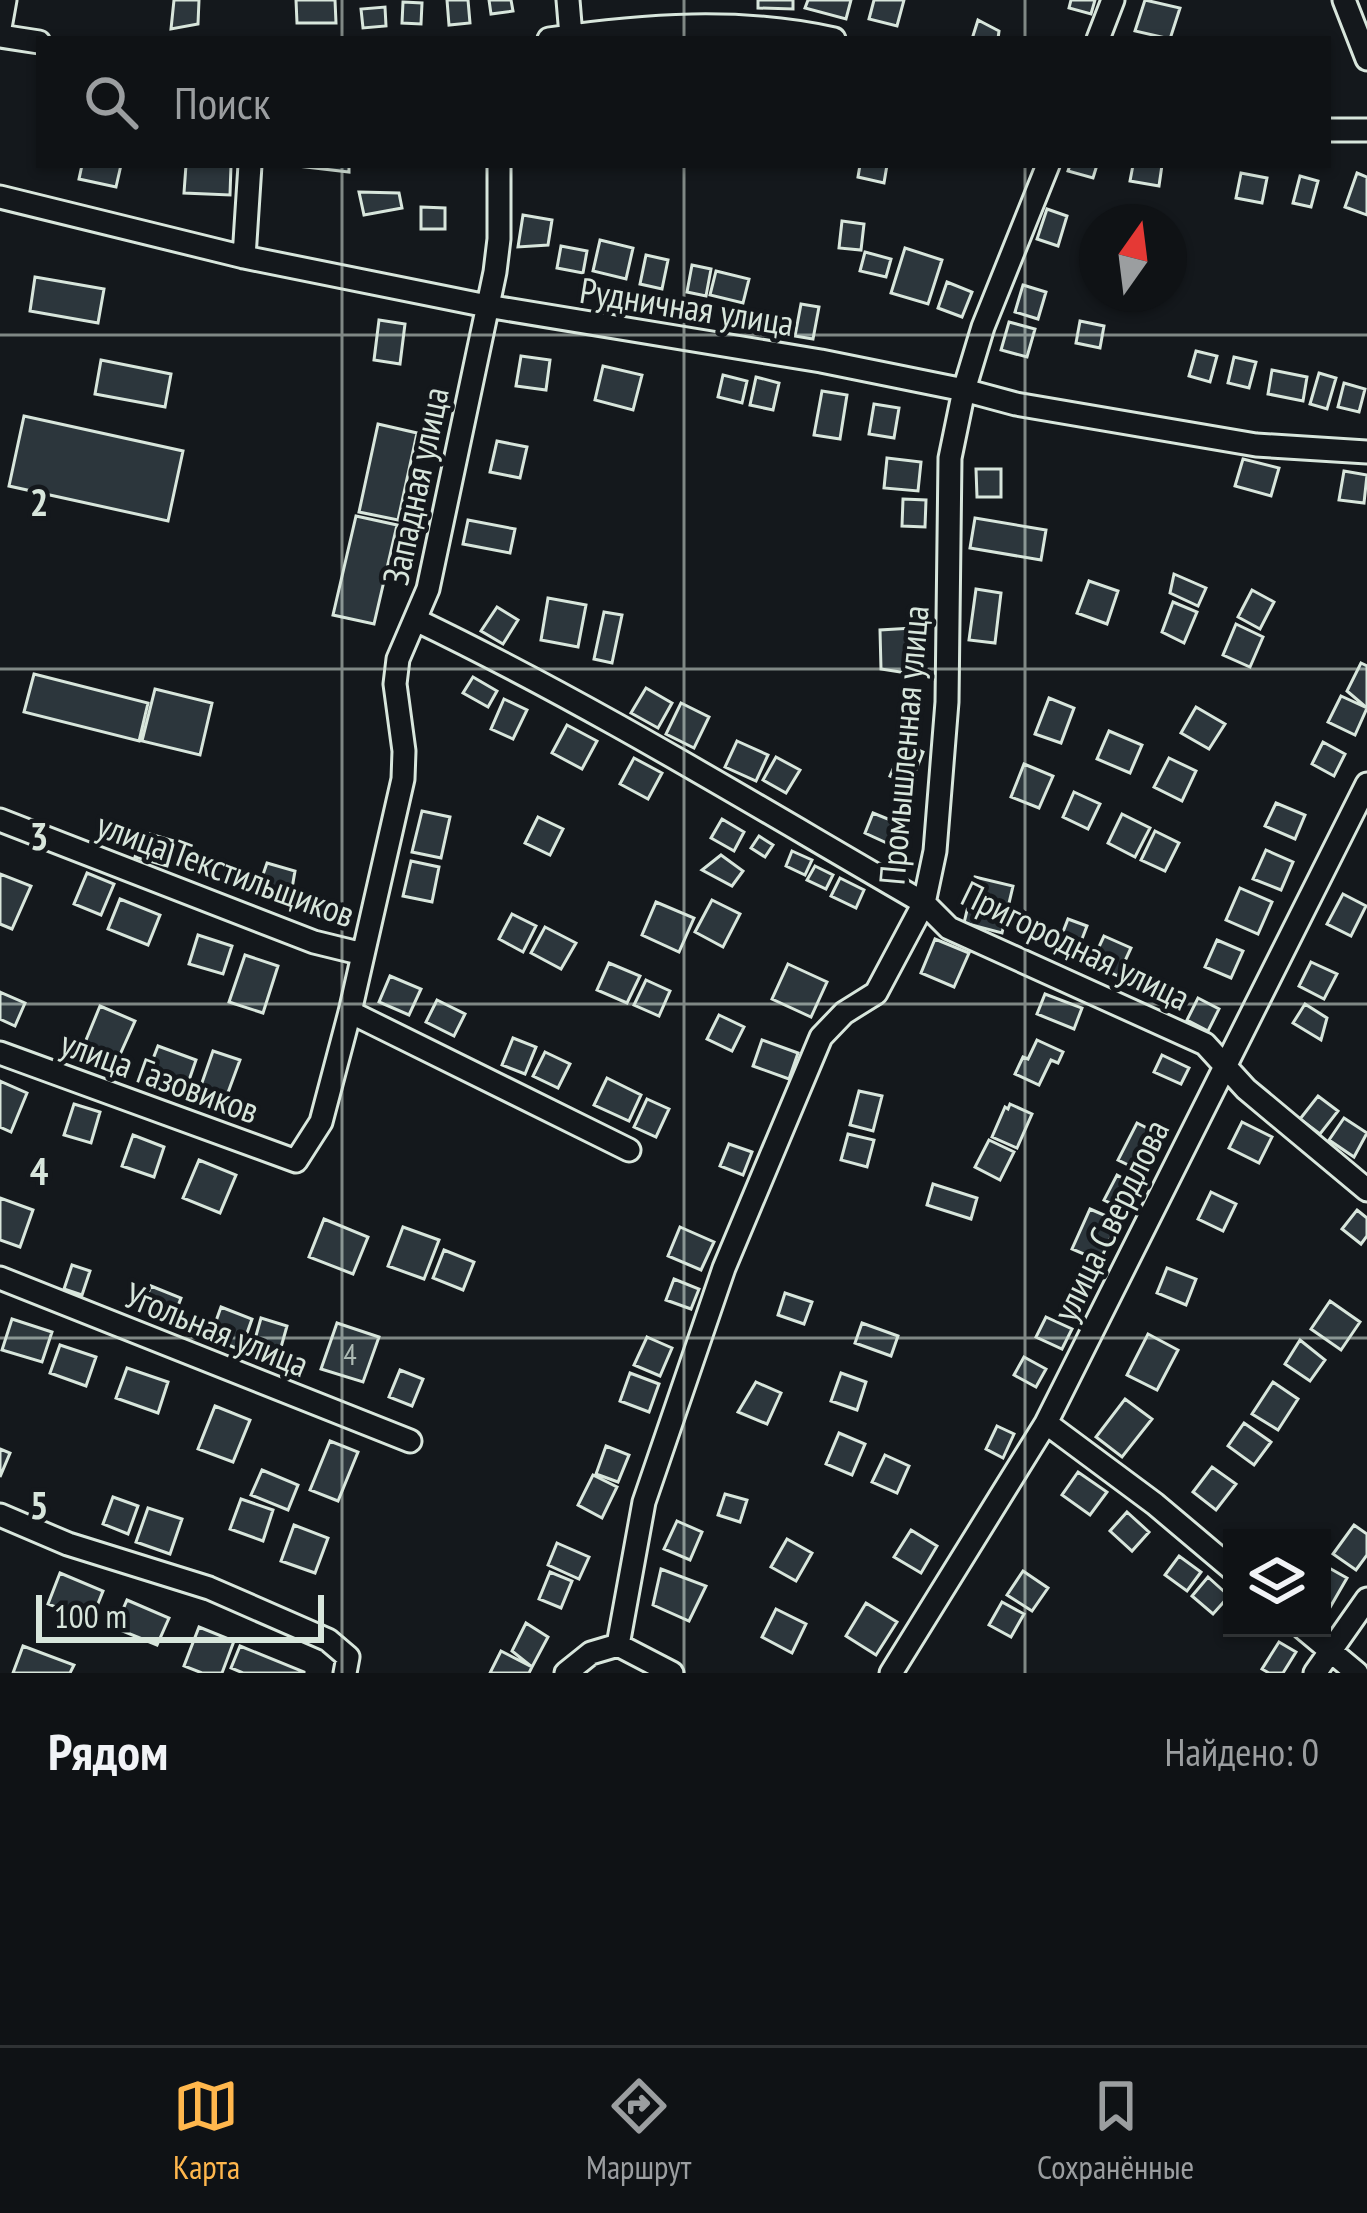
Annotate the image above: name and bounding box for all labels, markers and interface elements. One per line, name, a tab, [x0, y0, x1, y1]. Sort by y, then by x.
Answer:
search box	[36, 36, 1331, 168]
icon: search	[78, 69, 144, 135]
text: Поиск	[174, 73, 270, 131]
north arrow	[1079, 204, 1187, 312]
street label: Рудничная улица	[577, 266, 797, 346]
street label: Западная улица	[371, 383, 459, 589]
text: 2	[30, 476, 48, 527]
street label: Промышленная улица	[867, 603, 939, 887]
street label: улица Текстильщиков	[91, 801, 361, 937]
text: 3	[30, 810, 48, 861]
street label: Пригородная улица	[954, 869, 1198, 1021]
street label: улица Газовиков	[54, 1018, 266, 1134]
street label: улица Свердлова	[1041, 1111, 1179, 1329]
text: 4	[30, 1145, 49, 1196]
street label: Угольная улица	[118, 1271, 316, 1387]
house number: 4	[343, 1334, 357, 1373]
text: 5	[30, 1479, 48, 1530]
map controls	[1223, 1529, 1331, 1637]
button: layers	[1223, 1529, 1331, 1637]
scale bar	[36, 1589, 324, 1642]
text: 100 m	[54, 1594, 127, 1637]
text: Рядом	[48, 1718, 168, 1784]
text: Найдено: 0	[1165, 1726, 1319, 1777]
tab: Карта	[173, 2073, 240, 2188]
tab: Маршрут	[586, 2073, 691, 2188]
tab: Сохранённые	[1037, 2073, 1194, 2188]

